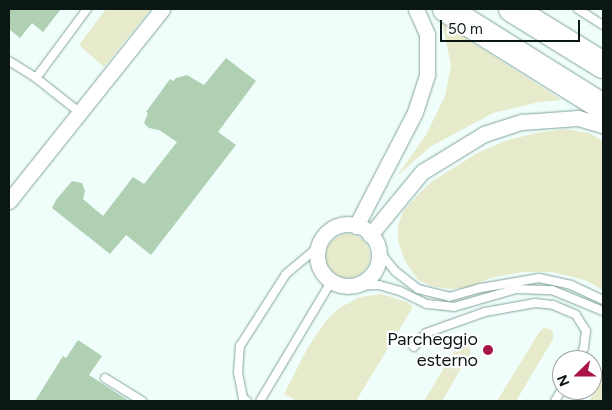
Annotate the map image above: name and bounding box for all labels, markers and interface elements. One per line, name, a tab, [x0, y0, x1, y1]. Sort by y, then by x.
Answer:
scale bar	[442, 10, 582, 42]
text: 50 m	[448, 20, 483, 38]
place label: Parcheggio esterno	[387, 329, 478, 372]
marker: Parcheggio esterno	[482, 344, 494, 356]
north arrow	[552, 350, 602, 400]
text: N	[554, 372, 573, 389]

